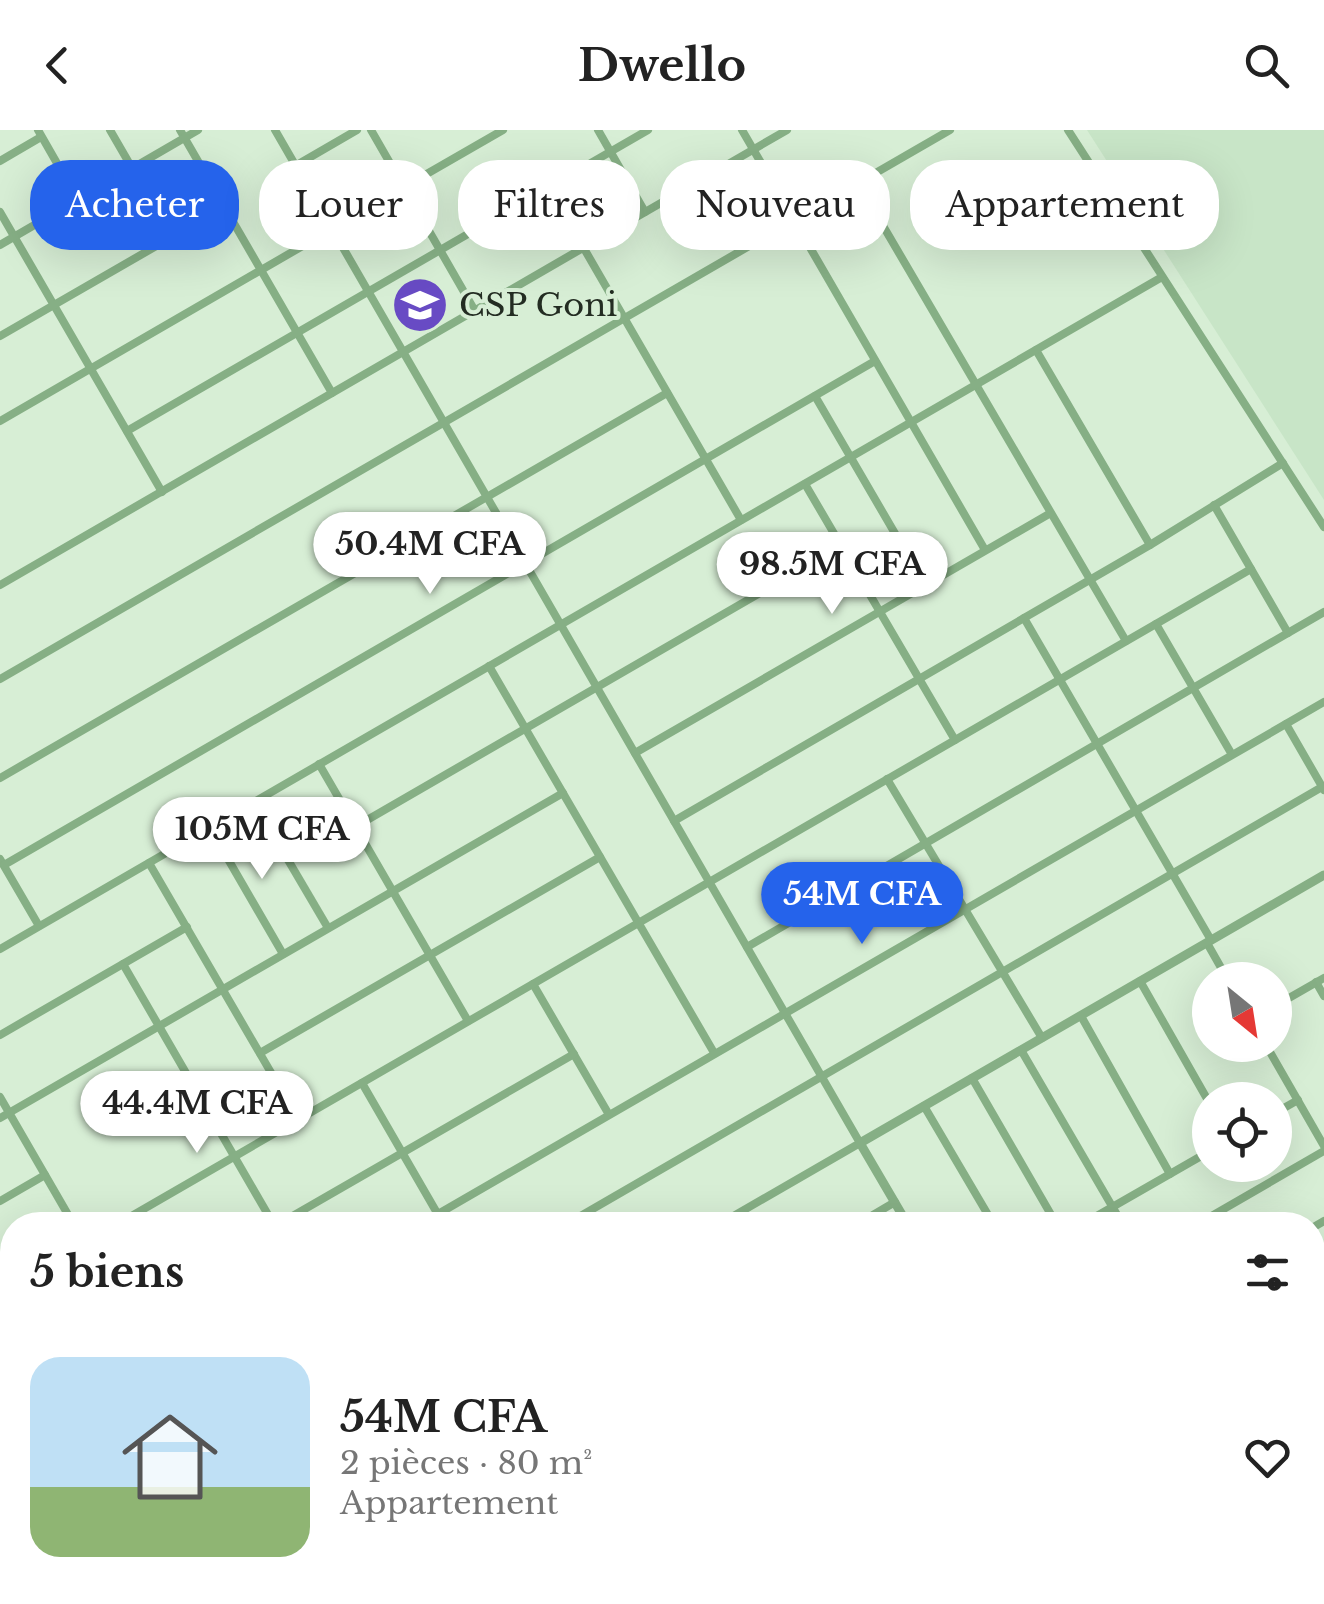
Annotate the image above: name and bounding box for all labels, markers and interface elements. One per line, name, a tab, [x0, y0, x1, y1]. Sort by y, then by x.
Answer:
text: Dwello	[578, 37, 746, 93]
icon: back	[30, 38, 85, 93]
icon: search	[1239, 38, 1294, 93]
chip: Acheter	[30, 160, 239, 250]
chip: Louer	[259, 160, 438, 250]
chip: Filtres	[458, 160, 640, 250]
chip: Nouveau	[660, 160, 890, 250]
chip: Appartement	[910, 160, 1219, 250]
school or university icon: CSP Goni	[390, 275, 450, 335]
place label: CSP Goni	[459, 285, 617, 325]
pin: 50.4M CFA	[316, 512, 544, 597]
text: 50.4M CFA	[335, 524, 525, 564]
pin: 98.5M CFA	[718, 532, 946, 617]
text: 98.5M CFA	[739, 544, 925, 584]
pin: 105M CFA	[159, 797, 365, 882]
text: 105M CFA	[175, 809, 349, 849]
pin: 54M CFA	[770, 862, 954, 947]
text: 54M CFA	[783, 874, 941, 914]
north arrow	[1192, 962, 1292, 1062]
map controls	[1192, 962, 1292, 1182]
pin: 44.4M CFA	[83, 1071, 311, 1156]
button: locate	[1192, 1082, 1292, 1182]
text: 44.4M CFA	[102, 1083, 292, 1123]
icon: filters	[1240, 1245, 1295, 1300]
text: 5 biens	[30, 1246, 184, 1298]
text: 54M CFA	[340, 1391, 547, 1443]
icon: home	[110, 1397, 230, 1517]
icon: heart	[1240, 1430, 1295, 1485]
text: 2 pièces · 80 m²	[340, 1443, 592, 1483]
text: Appartement	[340, 1483, 558, 1523]

